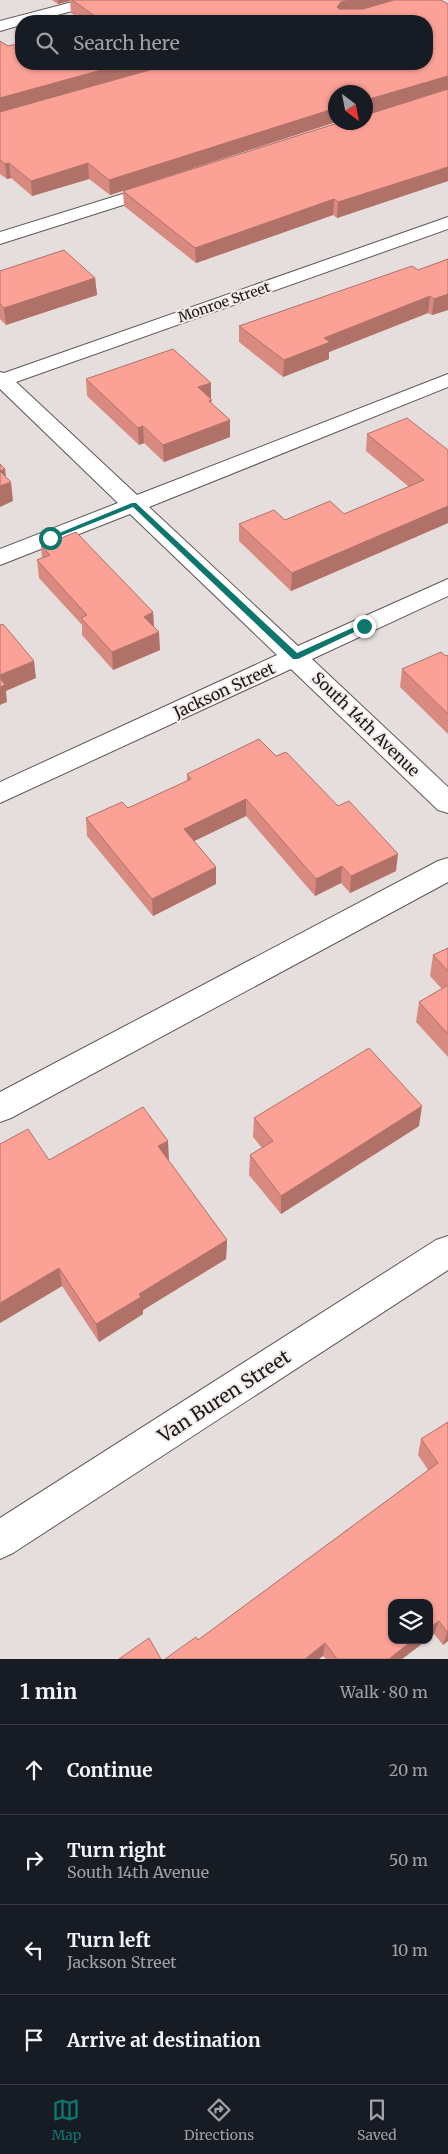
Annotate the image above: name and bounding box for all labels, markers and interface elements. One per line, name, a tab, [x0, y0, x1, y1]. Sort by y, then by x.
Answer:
search box	[15, 15, 433, 70]
icon: search	[33, 29, 61, 57]
text: Search here	[73, 31, 180, 55]
north arrow	[328, 85, 373, 130]
street label: Monroe Street	[176, 278, 273, 326]
route start	[39, 527, 62, 550]
route end	[353, 615, 376, 638]
street label: Jackson Street	[169, 657, 279, 723]
street label: South 14th Avenue	[308, 667, 424, 781]
street label: Van Buren Street	[153, 1344, 295, 1448]
map controls	[388, 1599, 433, 1644]
button: layers	[388, 1599, 433, 1644]
text: 1 min	[20, 1678, 77, 1705]
text: Walk · 80 m	[340, 1682, 428, 1702]
icon: ahead	[20, 1756, 48, 1784]
text: Continue	[67, 1758, 153, 1782]
text: 20 m	[389, 1760, 428, 1780]
text: Turn right	[67, 1838, 166, 1862]
icon: right	[20, 1846, 48, 1874]
text: 50 m	[389, 1850, 428, 1870]
text: South 14th Avenue	[67, 1862, 209, 1882]
text: Turn left	[67, 1928, 151, 1952]
icon: left	[20, 1936, 48, 1964]
text: 10 m	[391, 1940, 428, 1960]
text: Jackson Street	[67, 1952, 176, 1972]
icon: arrive	[20, 2026, 48, 2054]
text: Arrive at destination	[67, 2028, 261, 2052]
tab: Map	[51, 2096, 81, 2144]
tab: Directions	[184, 2096, 254, 2144]
tab: Saved	[357, 2096, 397, 2144]

